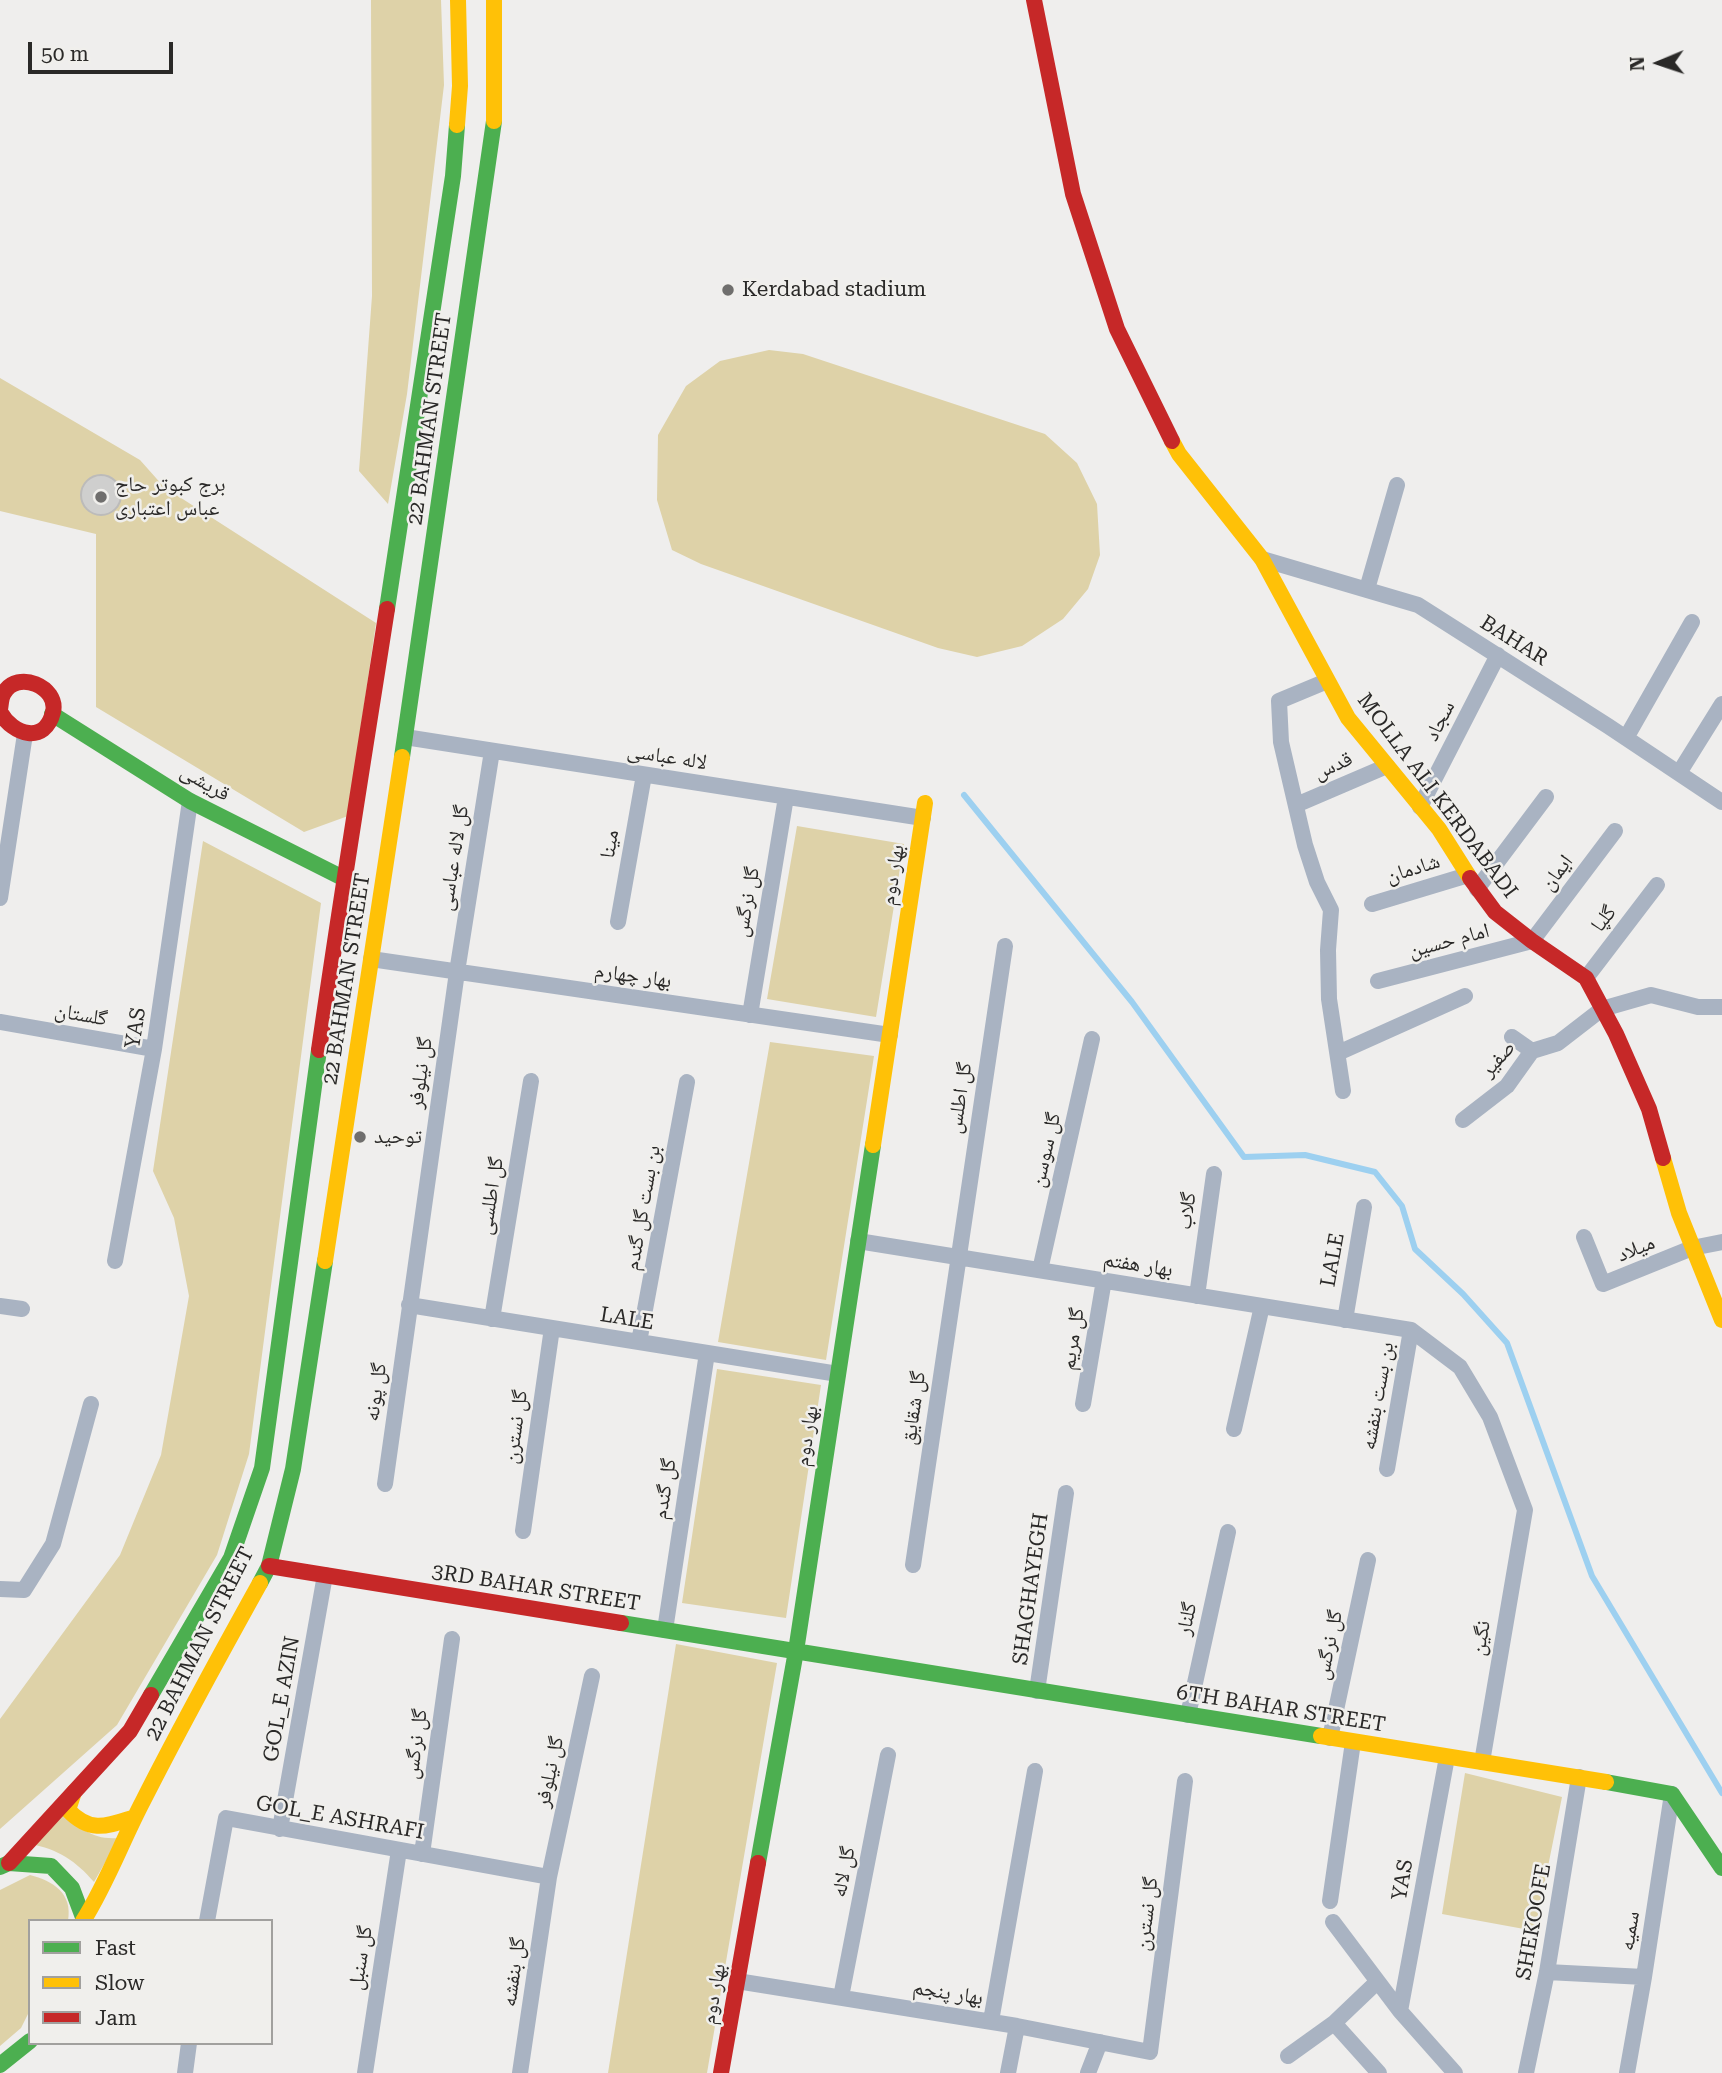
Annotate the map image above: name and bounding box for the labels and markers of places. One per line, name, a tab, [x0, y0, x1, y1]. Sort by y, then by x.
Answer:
place label: Kerdabad stadium	[742, 277, 926, 303]
marker: Kerdabad stadium	[720, 282, 736, 298]
place label: برج کبوتر حاج عباس اعتباری	[115, 472, 226, 522]
marker: برج کبوتر حاج عباس اعتباری	[93, 489, 109, 505]
place label: توحید	[374, 1124, 422, 1150]
marker: توحید	[352, 1129, 368, 1145]

